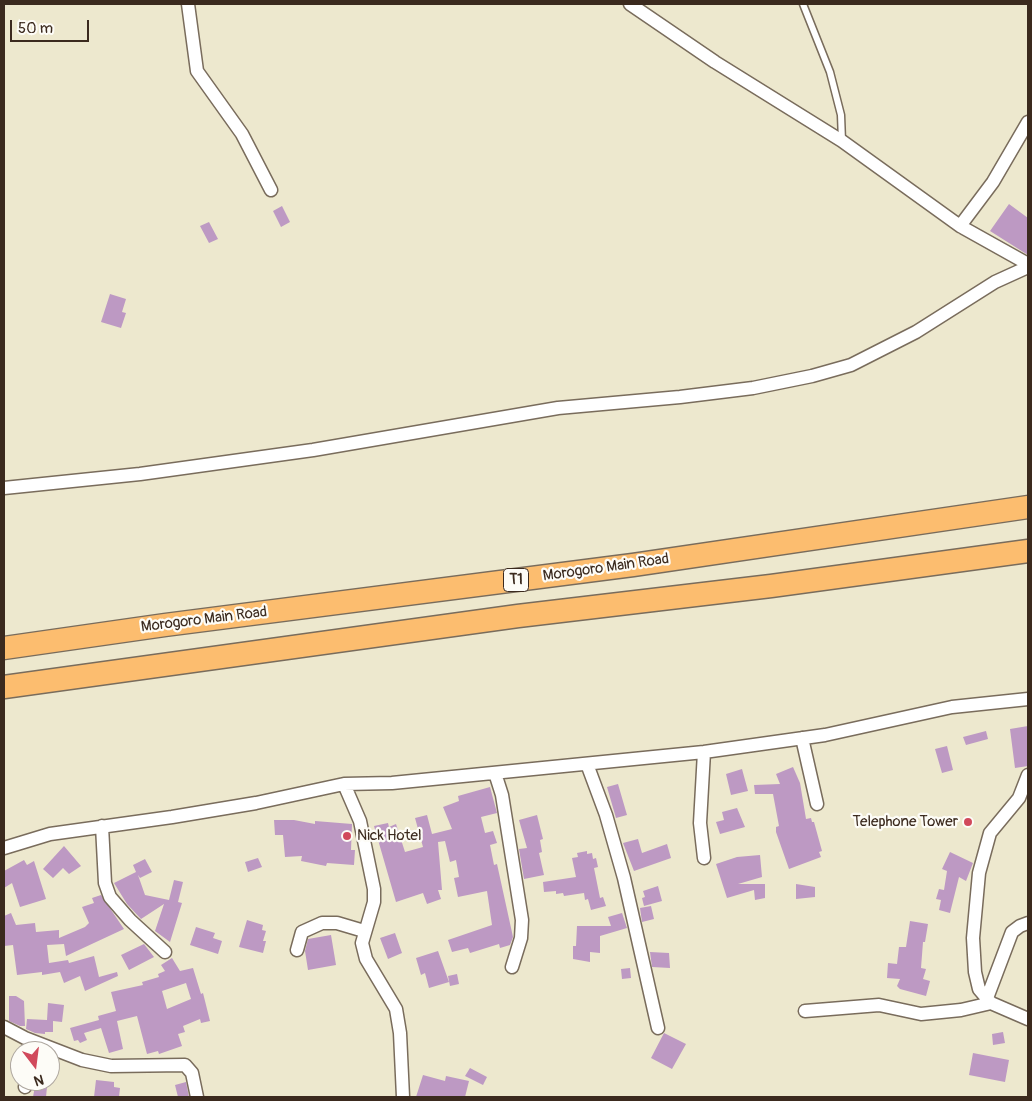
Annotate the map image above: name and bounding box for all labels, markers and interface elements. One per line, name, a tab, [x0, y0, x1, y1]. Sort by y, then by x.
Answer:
scale bar	[12, 10, 91, 42]
text: 50 m	[18, 19, 53, 38]
street label: Morogoro Main Road	[542, 550, 670, 586]
road number: T1	[504, 568, 528, 592]
street label: Morogoro Main Road	[140, 603, 268, 637]
place label: Telephone Tower	[853, 813, 958, 831]
marker: Telephone Tower	[962, 816, 974, 828]
place label: Nick Hotel	[357, 827, 421, 845]
marker: Nick Hotel	[341, 830, 353, 842]
north arrow	[10, 1041, 60, 1091]
text: N	[32, 1071, 46, 1089]

